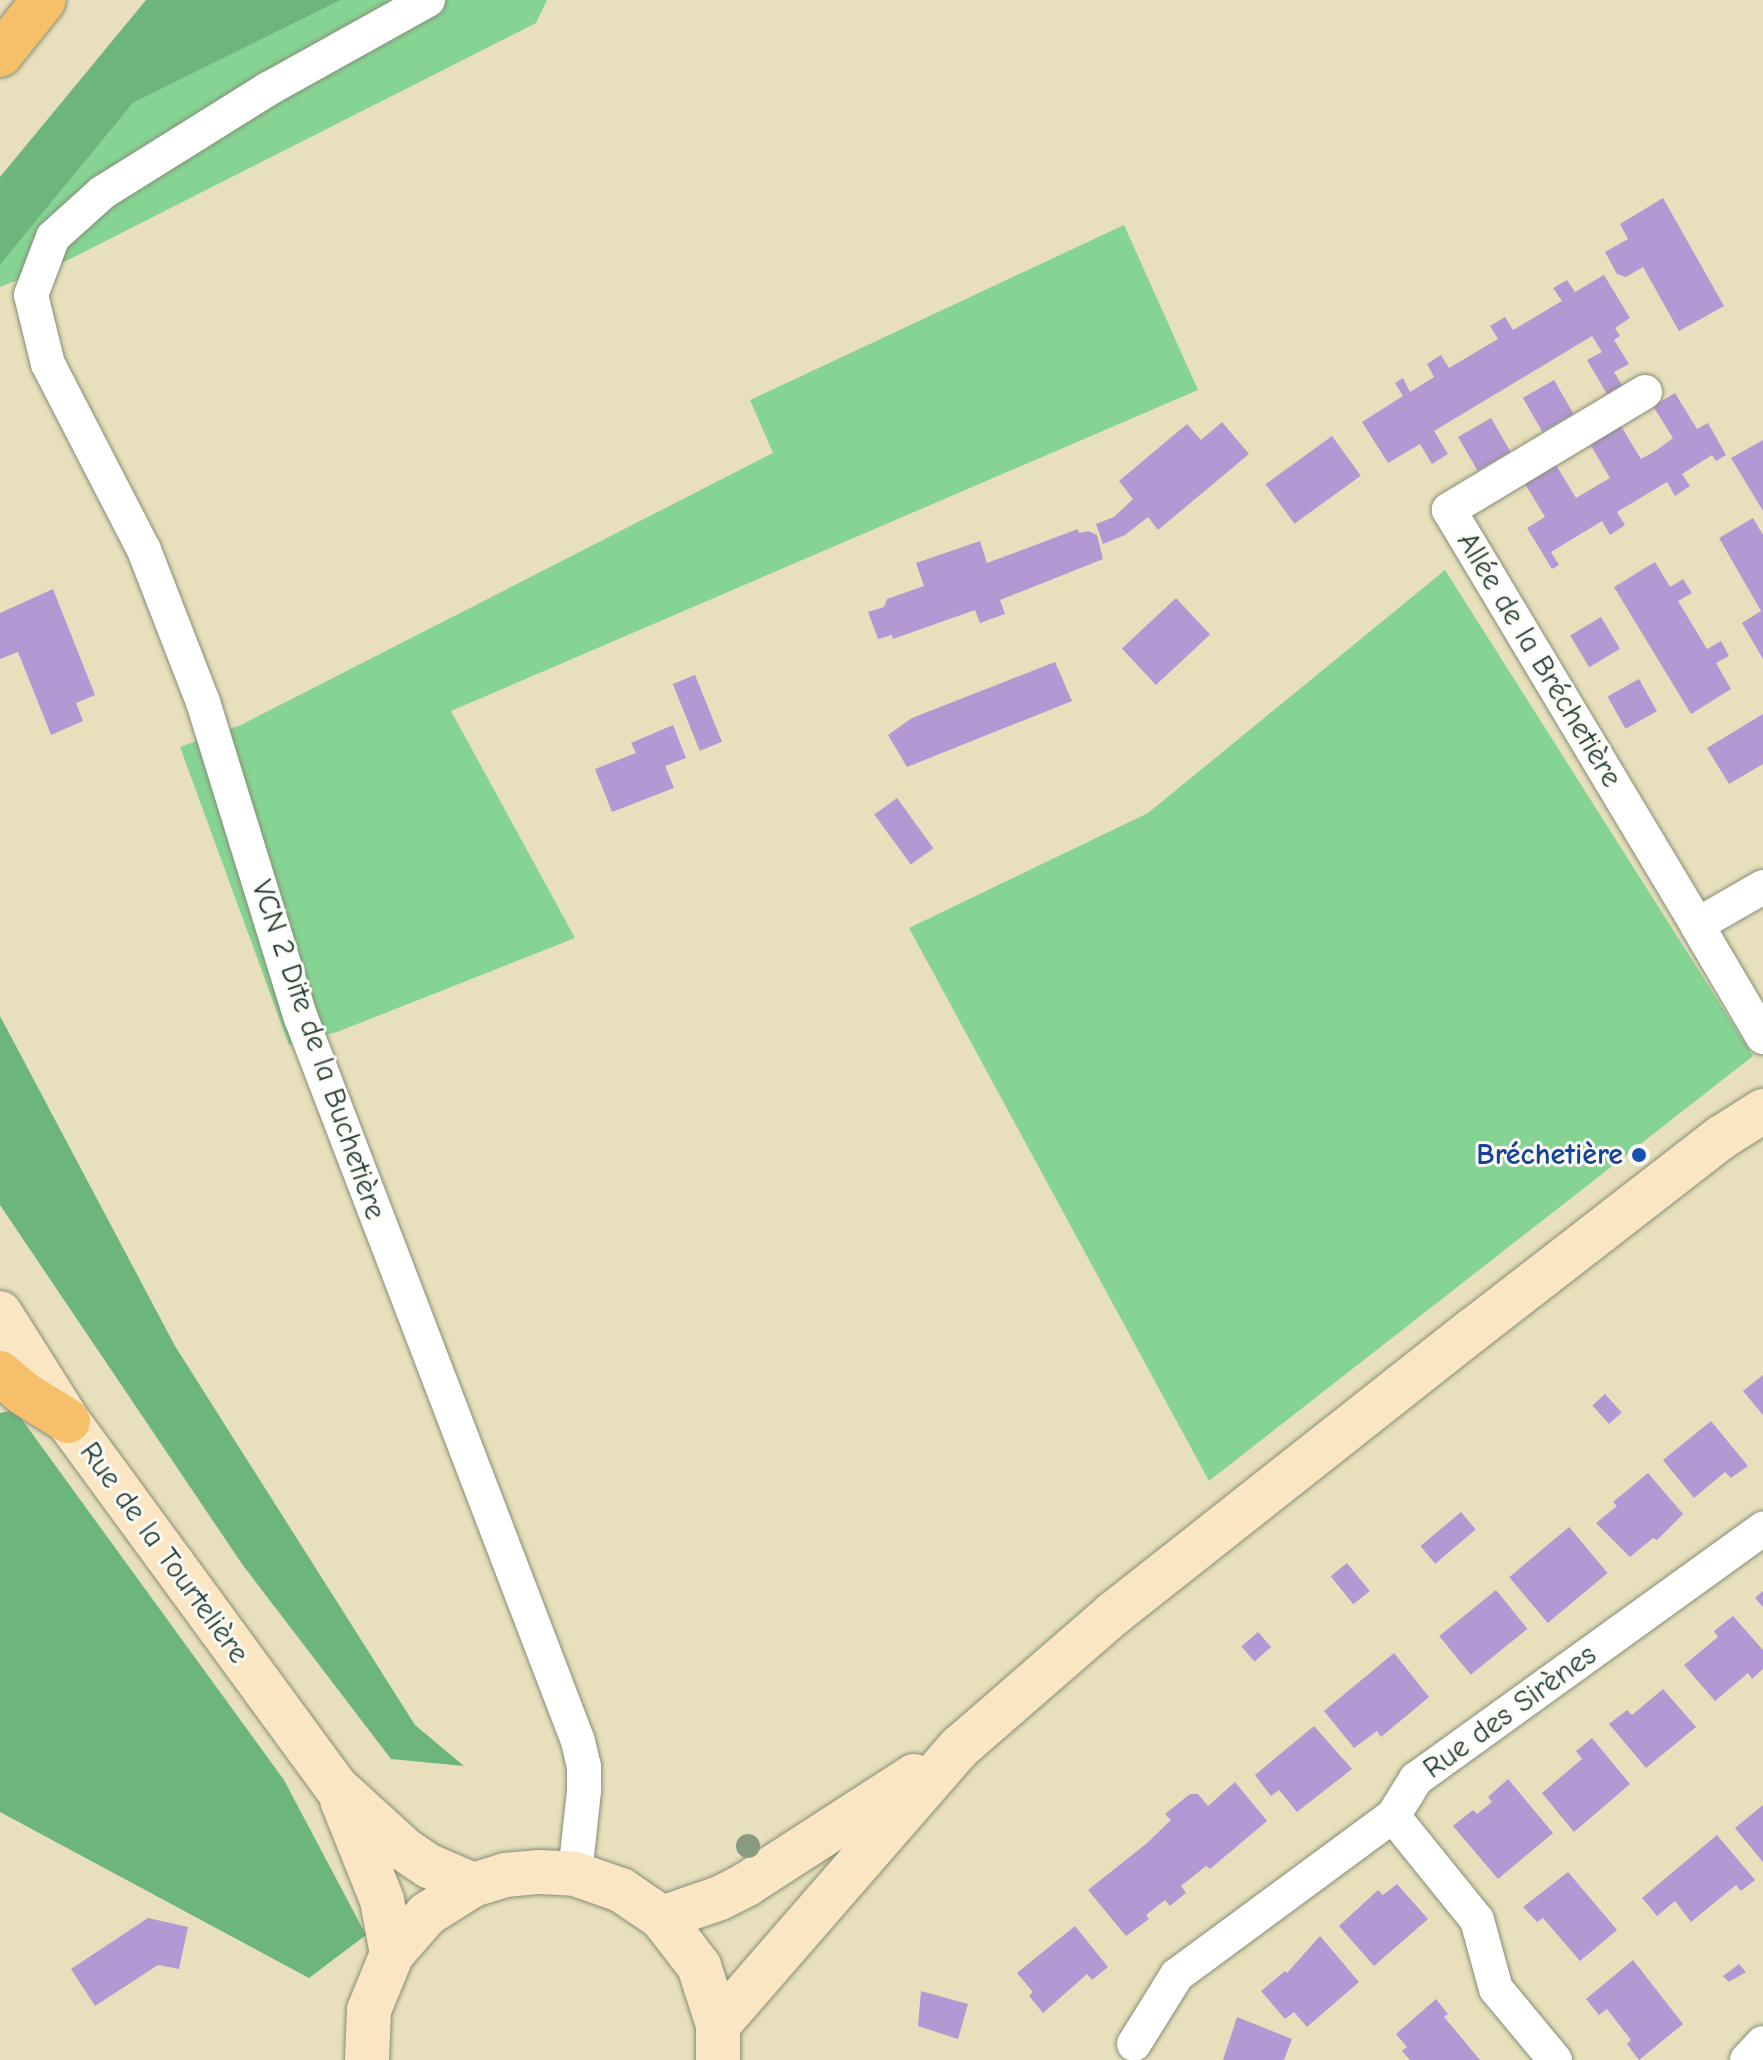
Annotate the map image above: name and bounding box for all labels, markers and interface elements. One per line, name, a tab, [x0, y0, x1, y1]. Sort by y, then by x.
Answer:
street label: Allée de la Bréchetière	[1449, 526, 1629, 794]
street label: VCN 2 Dite de la Buchetière	[243, 876, 393, 1224]
place label: Bréchetière	[1476, 1137, 1623, 1173]
marker: Bréchetière	[1630, 1146, 1648, 1164]
street label: Rue de la Tourtelière	[72, 1435, 256, 1671]
street label: Rue des Sirènes	[1416, 1637, 1604, 1787]

